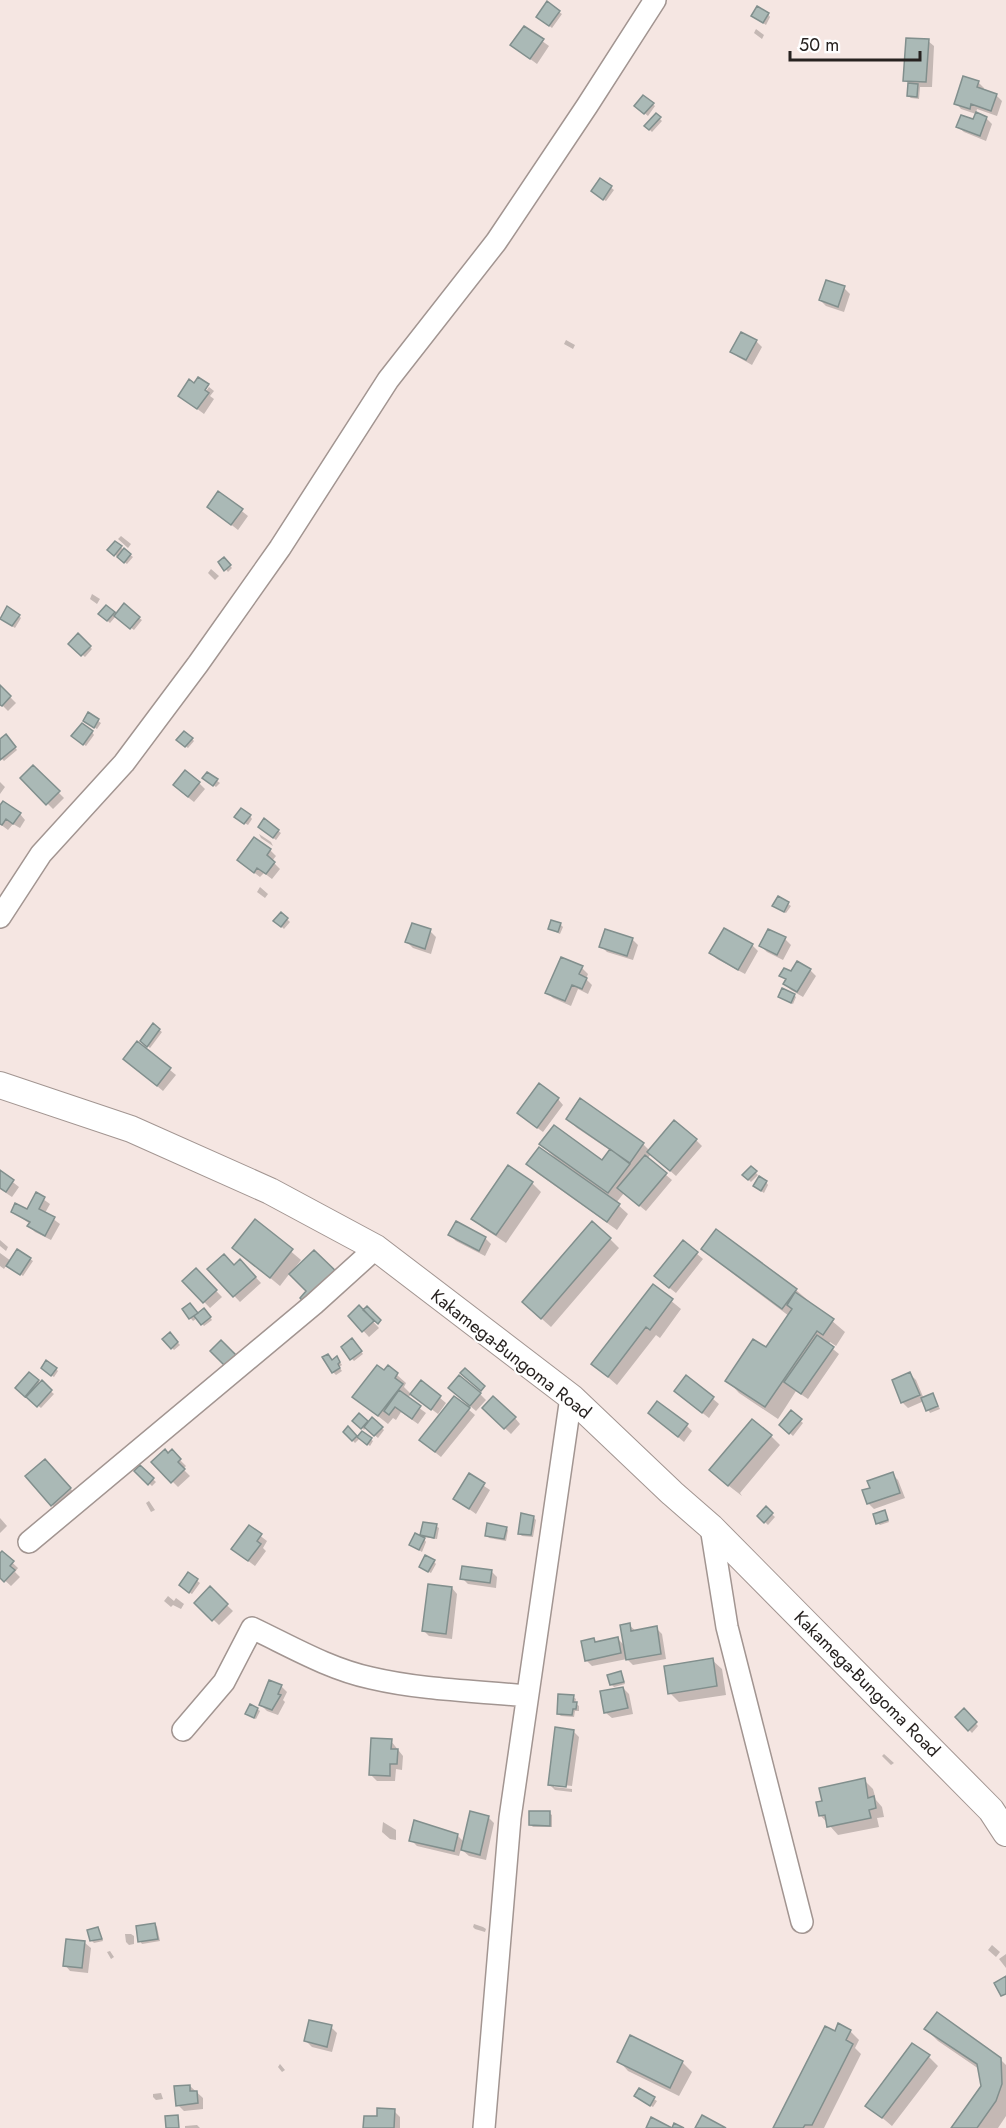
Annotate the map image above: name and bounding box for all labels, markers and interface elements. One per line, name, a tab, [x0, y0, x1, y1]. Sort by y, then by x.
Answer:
scale bar	[790, 24, 920, 62]
text: 50 m	[799, 32, 839, 58]
street label: Kakamega-Bungoma Road	[425, 1283, 597, 1425]
street label: Kakamega-Bungoma Road	[788, 1605, 946, 1763]

